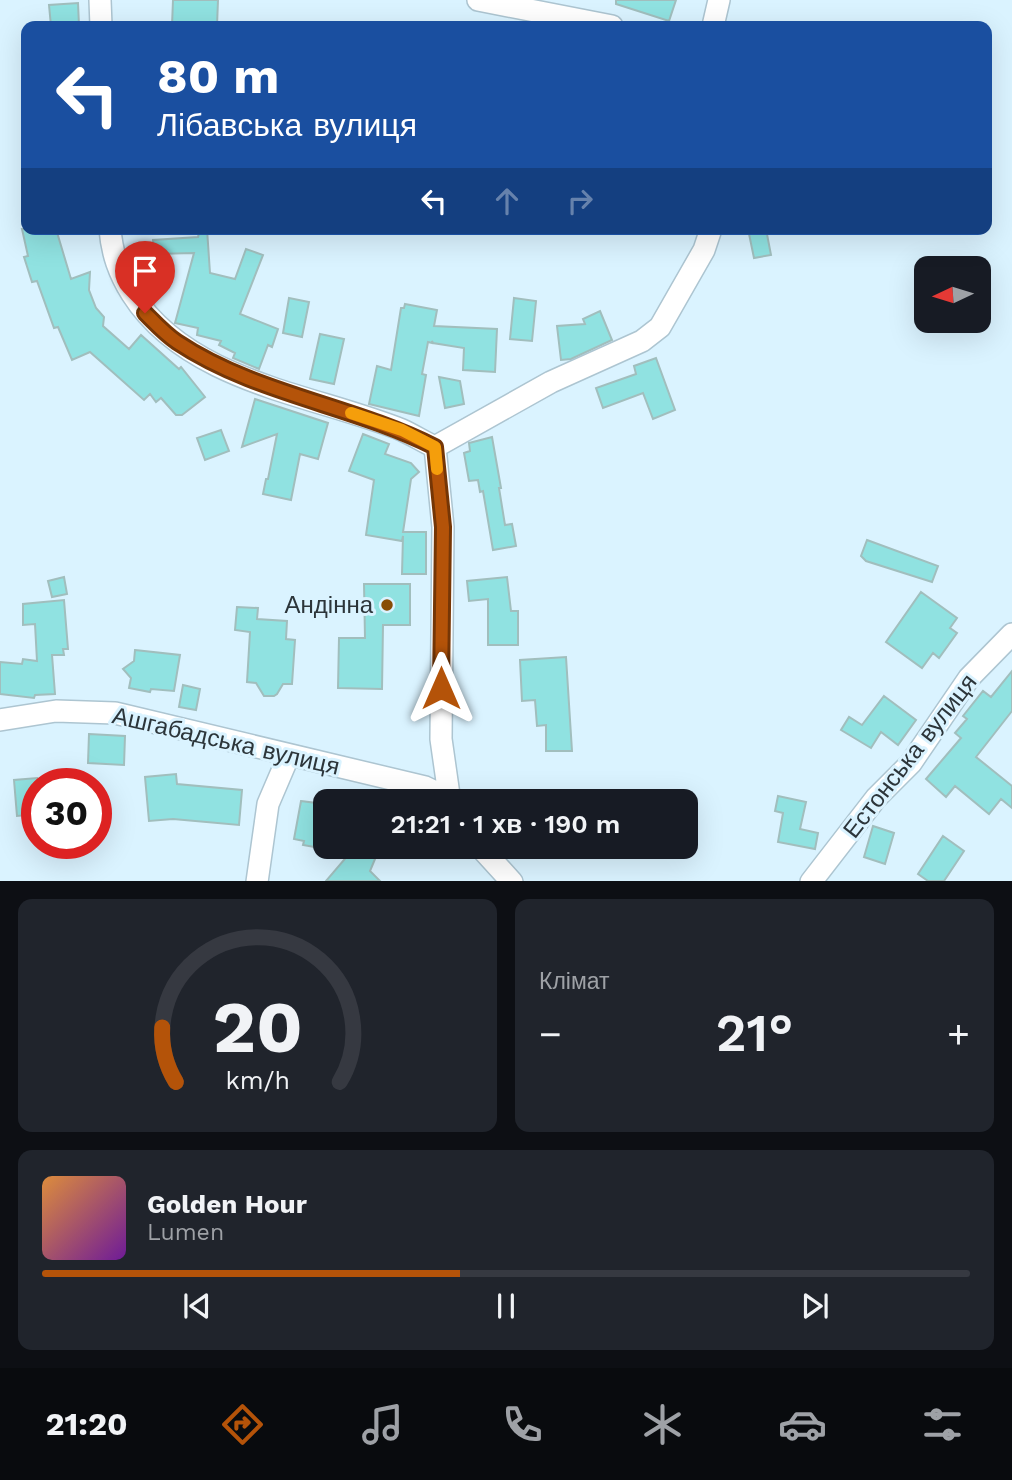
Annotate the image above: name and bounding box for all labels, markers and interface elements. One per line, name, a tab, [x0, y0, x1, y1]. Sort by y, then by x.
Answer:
text: 80 m	[157, 47, 279, 105]
icon: left	[42, 49, 133, 140]
text: Лібавська вулиця	[157, 106, 417, 144]
icon: left	[415, 182, 453, 220]
icon: ahead	[488, 182, 526, 220]
icon: right	[561, 182, 599, 220]
pin	[115, 241, 175, 313]
icon: arrive	[126, 252, 164, 290]
north arrow	[914, 256, 990, 332]
map controls	[914, 256, 991, 333]
place label: Андінна	[285, 591, 374, 619]
marker: Андінна	[379, 597, 395, 613]
position arrow	[404, 651, 478, 725]
street label: Естонська вулиця	[837, 669, 983, 843]
street label: Ашгабадська вулиця	[110, 701, 342, 781]
speed limit sign: 30	[21, 768, 112, 859]
text: 21:21 · 1 хв · 190 m	[391, 809, 620, 839]
text: Клімат	[539, 968, 610, 995]
text: 20	[212, 984, 303, 1070]
text: 21°	[716, 1003, 793, 1064]
text: −	[539, 1012, 562, 1056]
text: +	[947, 1012, 970, 1056]
text: km/h	[225, 1065, 290, 1094]
text: Golden Hour	[147, 1189, 307, 1219]
text: Lumen	[147, 1219, 224, 1246]
icon: previous	[178, 1287, 216, 1325]
icon: pause	[487, 1287, 525, 1325]
icon: next	[796, 1287, 834, 1325]
icon: directions	[218, 1400, 267, 1449]
icon: music	[358, 1400, 407, 1449]
icon: phone	[498, 1400, 547, 1449]
icon: climate	[638, 1400, 687, 1449]
icon: car	[778, 1400, 827, 1449]
icon: filters	[918, 1400, 967, 1449]
text: 21:20	[45, 1405, 128, 1443]

